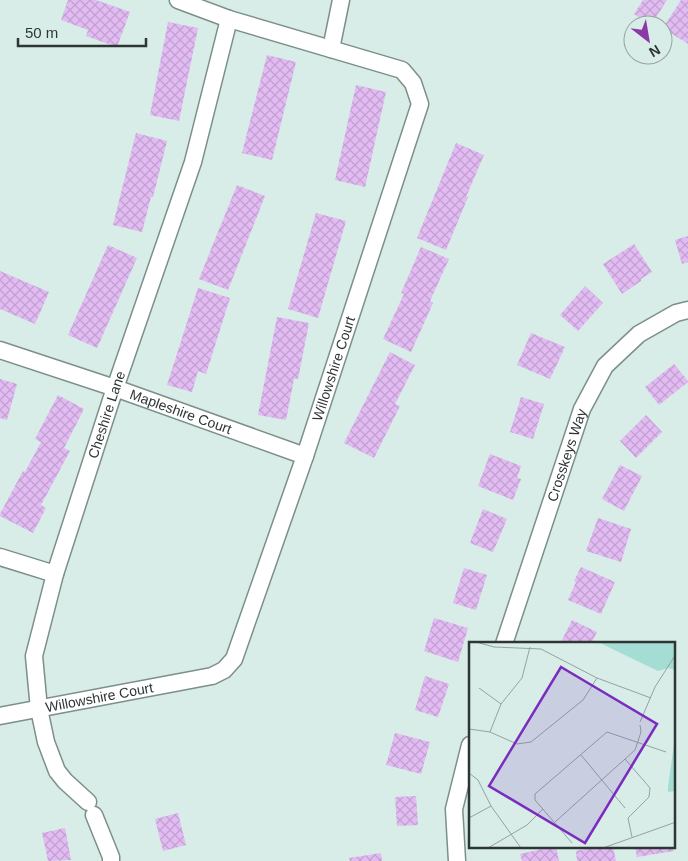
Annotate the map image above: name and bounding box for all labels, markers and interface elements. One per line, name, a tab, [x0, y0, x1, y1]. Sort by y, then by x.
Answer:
scale bar	[18, 15, 145, 47]
north arrow	[623, 15, 673, 65]
text: 50 m	[25, 24, 58, 41]
text: N	[646, 42, 663, 61]
street label: Willowshire Court	[309, 314, 358, 423]
street label: Cheshire Lane	[85, 369, 128, 461]
street label: Mapleshire Court	[128, 386, 234, 437]
street label: Crosskeys Way	[544, 407, 590, 504]
inset map	[469, 642, 676, 848]
street label: Willowshire Court	[44, 679, 154, 715]

